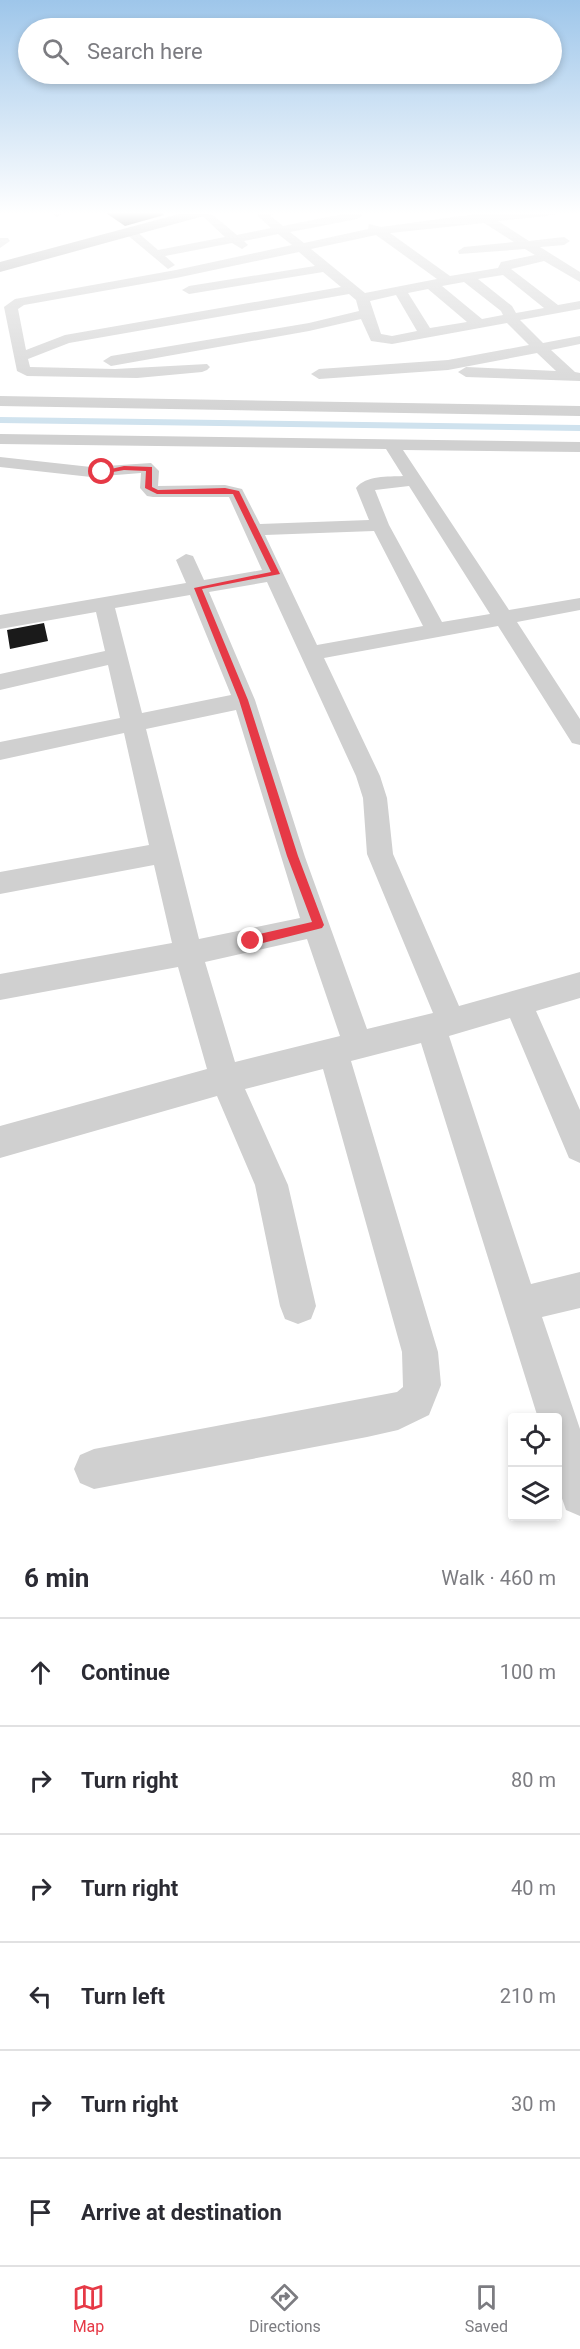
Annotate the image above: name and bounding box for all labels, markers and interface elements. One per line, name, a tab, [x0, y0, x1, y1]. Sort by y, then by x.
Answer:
search box	[18, 18, 562, 84]
icon: search	[39, 35, 72, 68]
text: Search here	[87, 39, 203, 64]
route start	[88, 458, 114, 484]
route end	[237, 927, 263, 953]
map controls	[508, 1413, 562, 1521]
button: locate	[508, 1413, 562, 1467]
button: layers	[508, 1467, 562, 1521]
text: 6 min	[24, 1563, 89, 1593]
text: Walk · 460 m	[441, 1566, 556, 1590]
icon: ahead	[24, 1656, 57, 1689]
text: Continue	[81, 1660, 170, 1685]
text: 100 m	[500, 1660, 556, 1684]
icon: right	[24, 1764, 57, 1797]
text: Turn right	[81, 1768, 178, 1793]
text: 80 m	[511, 1768, 556, 1792]
icon: right	[24, 1872, 57, 1905]
text: Turn right	[81, 1876, 178, 1901]
text: 40 m	[511, 1876, 556, 1900]
icon: left	[24, 1980, 57, 2013]
text: Turn left	[81, 1984, 165, 2009]
text: 210 m	[500, 1984, 556, 2008]
icon: right	[24, 2088, 57, 2121]
text: Turn right	[81, 2092, 178, 2117]
text: 30 m	[511, 2092, 556, 2116]
icon: arrive	[24, 2196, 57, 2229]
text: Arrive at destination	[81, 2200, 282, 2225]
tab: Map	[72, 2281, 105, 2336]
tab: Directions	[249, 2281, 321, 2336]
tab: Saved	[465, 2281, 508, 2336]

